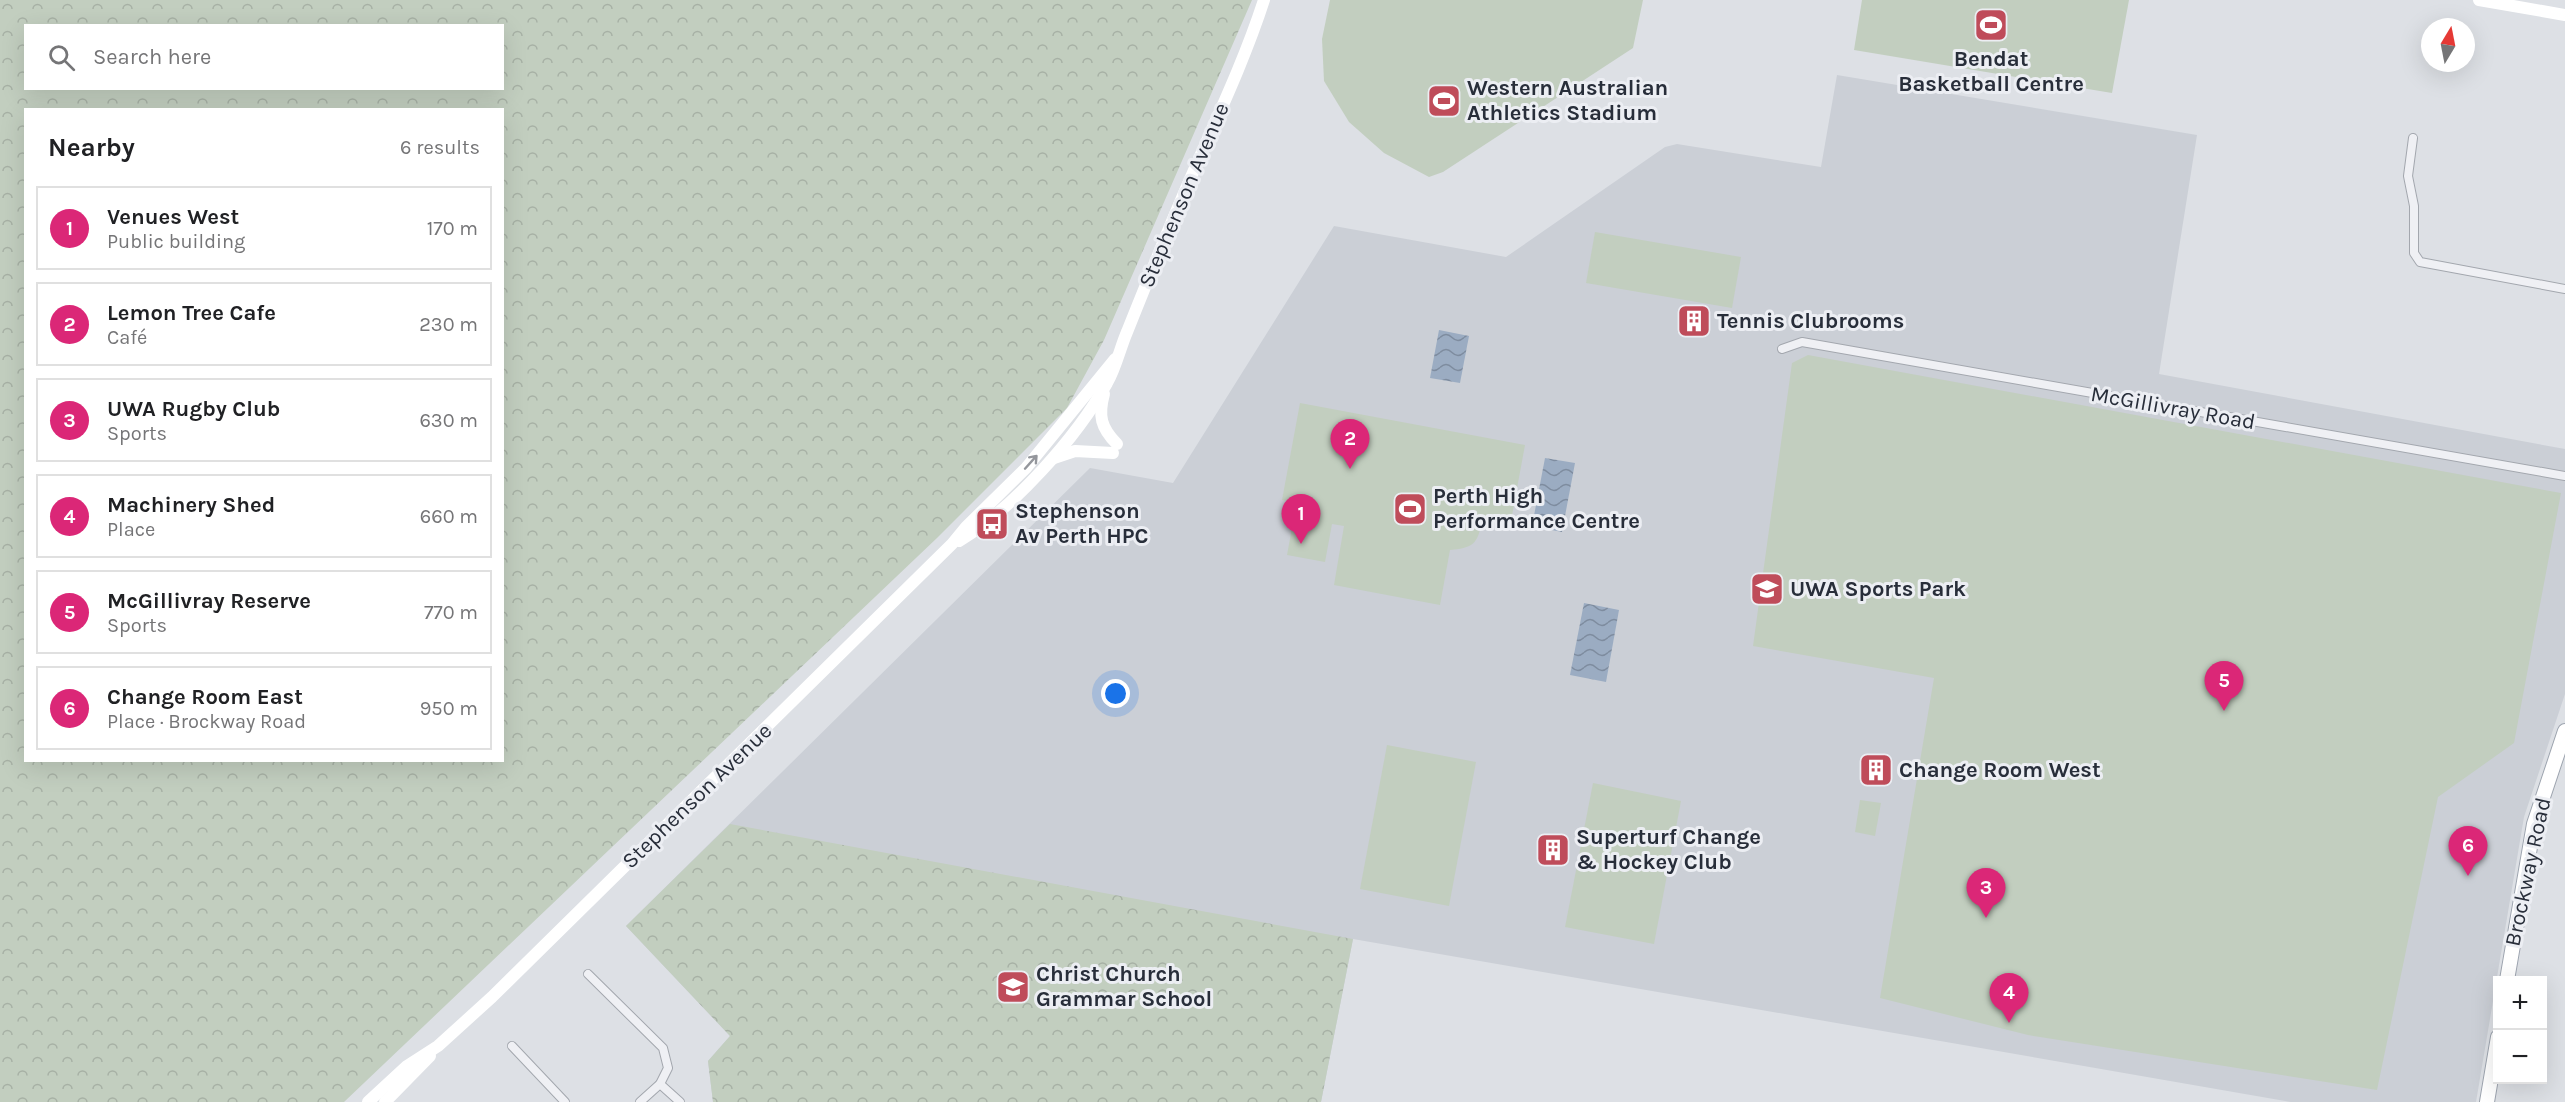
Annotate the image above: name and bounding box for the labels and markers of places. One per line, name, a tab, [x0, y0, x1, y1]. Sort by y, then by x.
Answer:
sports icon: Bendat Basketball Centre	[1973, 7, 2009, 43]
place label: Bendat Basketball Centre	[1898, 46, 2084, 97]
place label: Western Australian Athletics Stadium	[1467, 75, 1668, 126]
sports icon: Western Australian Athletics Stadium	[1426, 83, 1462, 119]
building icon: Tennis Clubrooms	[1676, 303, 1712, 339]
place label: Tennis Clubrooms	[1717, 308, 1904, 334]
pin: 2	[1330, 420, 1370, 469]
place label: Perth High Performance Centre	[1433, 483, 1640, 534]
sports icon: Perth High Performance Centre	[1392, 491, 1428, 527]
pin: 1	[1282, 494, 1320, 544]
place label: Stephenson Av Perth HPC	[1015, 498, 1149, 549]
bus stop icon: Stephenson Av Perth HPC	[974, 506, 1010, 542]
school or university icon: UWA Sports Park	[1749, 571, 1785, 607]
place label: UWA Sports Park	[1790, 576, 1966, 602]
pin: 5	[2204, 662, 2244, 711]
building icon: Change Room West	[1858, 752, 1894, 788]
place label: Change Room West	[1899, 757, 2101, 783]
place label: Superturf Change & Hockey Club	[1576, 824, 1761, 875]
pin: 6	[2448, 826, 2488, 876]
building icon: Superturf Change & Hockey Club	[1535, 832, 1571, 868]
pin: 3	[1966, 868, 2006, 918]
place label: Christ Church Grammar School	[1036, 961, 1212, 1012]
school or university icon: Christ Church Grammar School	[995, 969, 1031, 1005]
pin: 4	[1990, 974, 2028, 1023]

